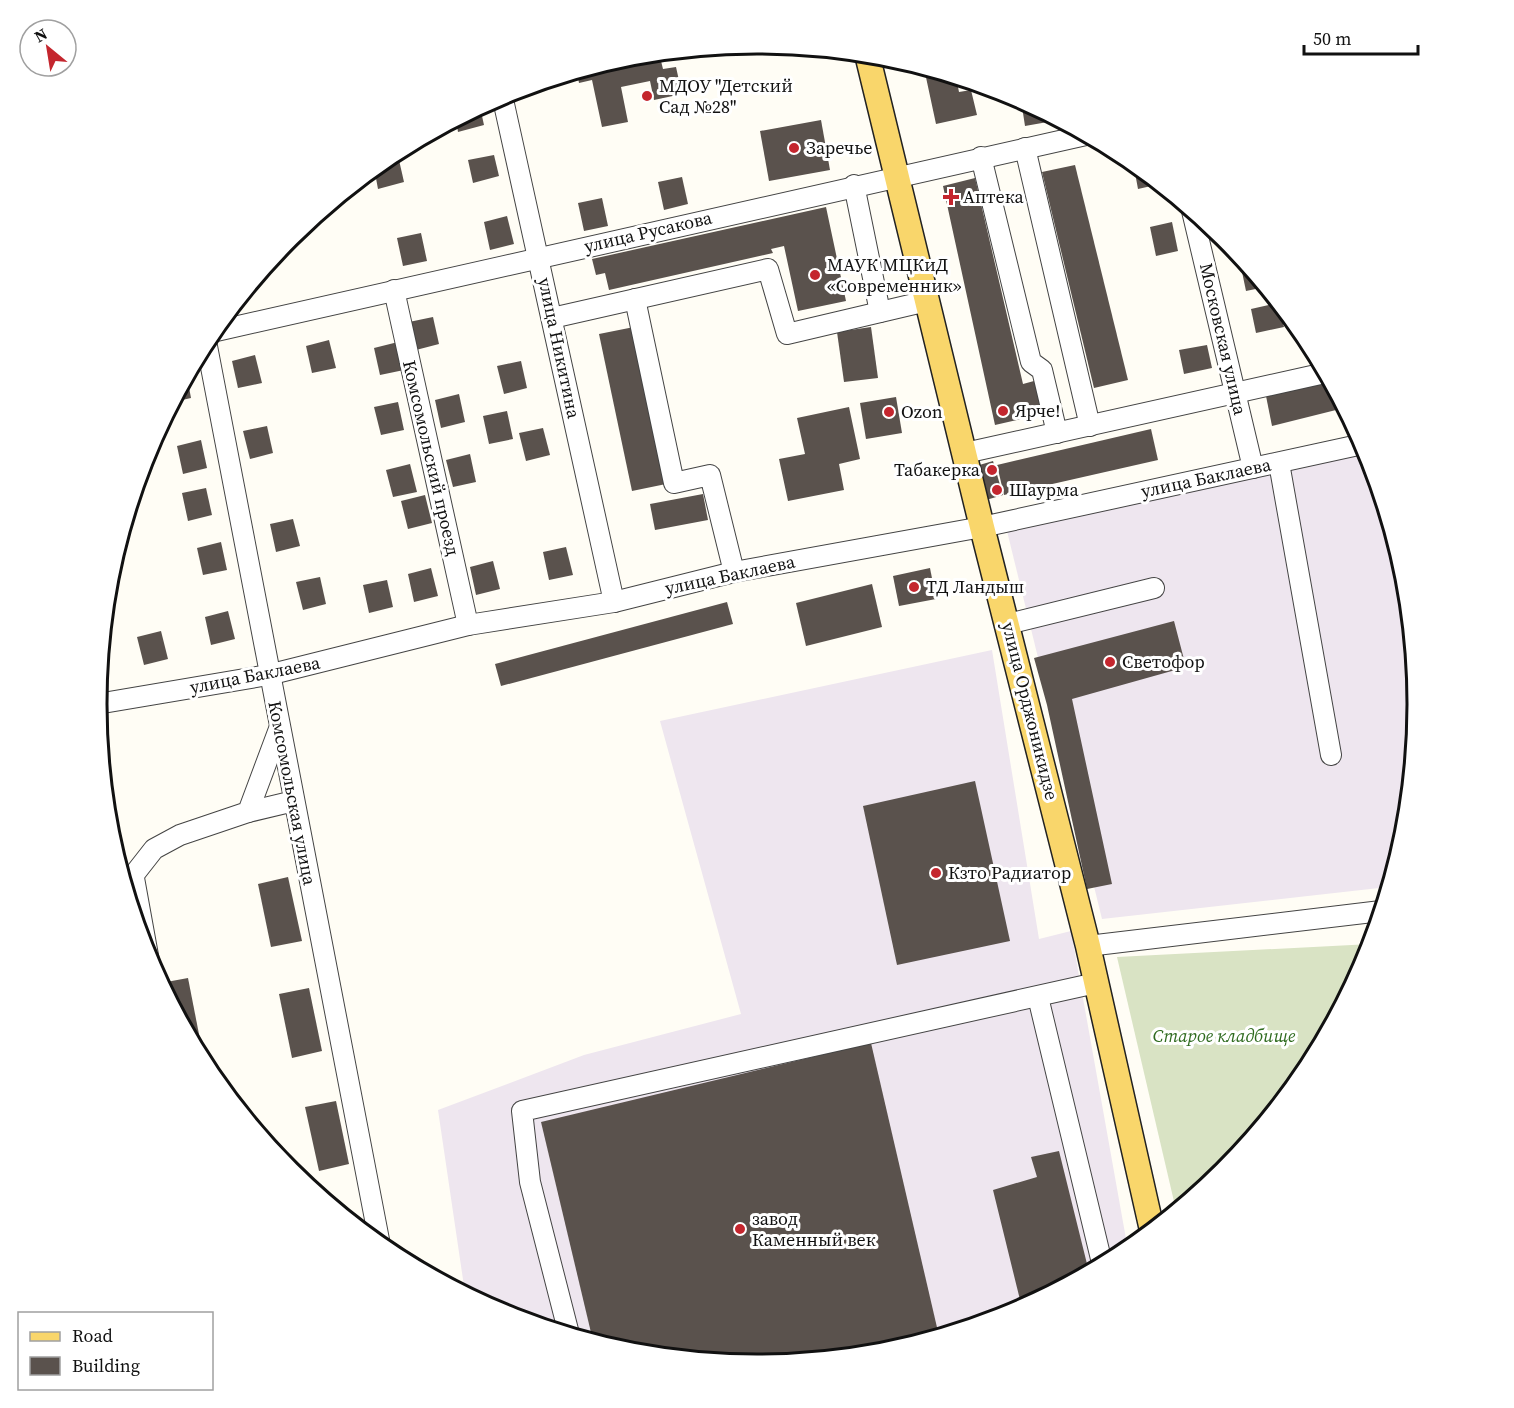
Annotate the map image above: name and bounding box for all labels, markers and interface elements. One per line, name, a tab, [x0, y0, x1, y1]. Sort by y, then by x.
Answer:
north arrow	[18, 18, 78, 78]
scale bar	[1304, 18, 1418, 56]
text: N	[30, 22, 51, 47]
text: 50 m	[1313, 26, 1351, 51]
place label: МДОУ "Детский Сад №28"	[659, 73, 793, 119]
marker: МДОУ "Детский Сад №28"	[640, 89, 654, 103]
place label: Заречье	[806, 135, 872, 160]
marker: Заречье	[787, 141, 801, 155]
place label: Аптека	[963, 184, 1024, 209]
marker: Аптека	[944, 190, 958, 204]
street label: улица Русакова	[582, 204, 715, 258]
place label: МАУК МЦКиД «Современник»	[827, 252, 962, 298]
street label: Московская улица	[1194, 260, 1253, 418]
marker: МАУК МЦКиД «Современник»	[808, 268, 822, 282]
street label: улица Никитина	[532, 275, 587, 422]
street label: Комсомольский проезд	[397, 358, 466, 558]
place label: Ярче!	[1015, 398, 1061, 423]
place label: Ozon	[901, 399, 943, 424]
marker: Ярче!	[996, 404, 1010, 418]
marker: Ozon	[882, 405, 896, 419]
street label: улица Баклаева	[1139, 451, 1274, 503]
place label: Табакерка	[894, 457, 981, 482]
marker: Табакерка	[985, 463, 999, 477]
place label: Шаурма	[1009, 477, 1079, 502]
marker: Шаурма	[990, 483, 1004, 497]
street label: улица Баклаева	[663, 548, 798, 600]
place label: ТД Ландыш	[926, 574, 1024, 599]
marker: ТД Ландыш	[907, 580, 921, 594]
street label: улица Орджоникидзе	[996, 619, 1065, 802]
street label: улица Баклаева	[188, 649, 323, 699]
place label: Светофор	[1122, 649, 1205, 674]
marker: Светофор	[1103, 655, 1117, 669]
street label: Комсомольская улица	[262, 699, 323, 888]
place label: Кзто Радиатор	[948, 860, 1071, 885]
marker: Кзто Радиатор	[929, 866, 943, 880]
park label: Старое кладбище	[1153, 1023, 1296, 1048]
place label: завод Каменный век	[752, 1206, 876, 1252]
marker: завод Каменный век	[733, 1222, 747, 1236]
legend	[18, 1312, 213, 1390]
text: Road	[72, 1323, 113, 1348]
text: Building	[72, 1353, 140, 1378]

